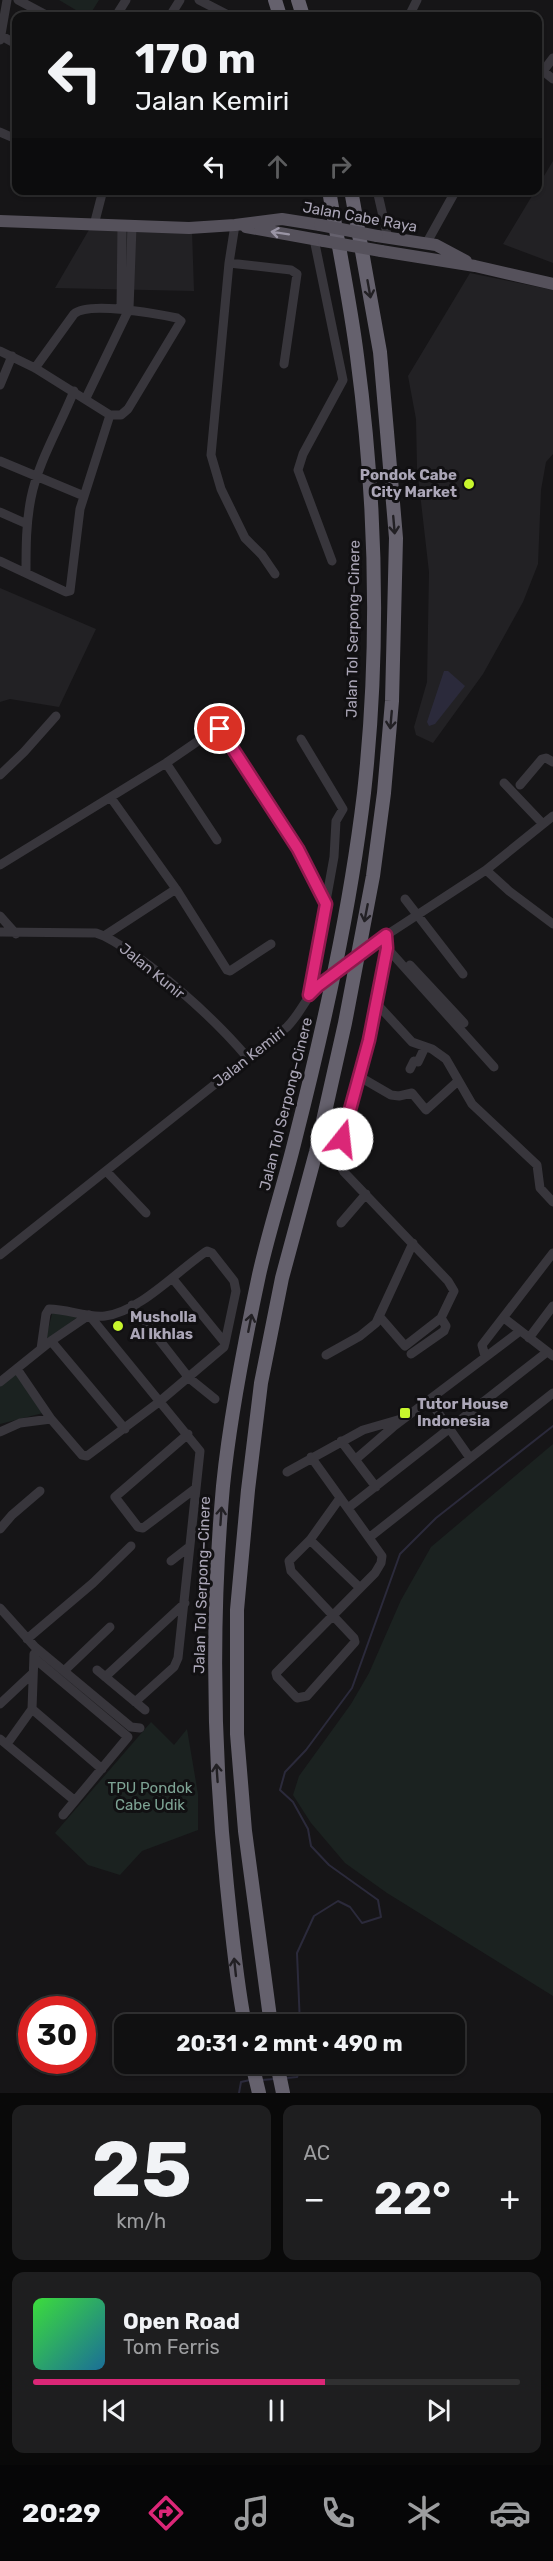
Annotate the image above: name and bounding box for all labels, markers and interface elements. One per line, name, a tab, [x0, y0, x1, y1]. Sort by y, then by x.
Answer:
text: 170 m	[135, 34, 256, 84]
icon: left	[36, 36, 114, 114]
text: Jalan Kemiri	[135, 85, 289, 117]
icon: left	[198, 150, 231, 183]
icon: ahead	[261, 150, 294, 183]
icon: right	[324, 150, 357, 183]
street label: Jalan Cabe Raya	[301, 198, 419, 236]
one-way arrow	[270, 228, 290, 239]
one-way arrow	[364, 279, 375, 299]
place label: Pondok Cabe City Market	[360, 466, 457, 501]
marker: Pondok Cabe City Market	[462, 477, 476, 491]
one-way arrow	[389, 514, 400, 534]
street label: Jalan Tol Serpong–Cinere	[342, 540, 364, 718]
pin	[194, 703, 245, 754]
one-way arrow	[385, 709, 396, 729]
icon: arrive	[203, 712, 236, 745]
one-way arrow	[360, 903, 371, 922]
street label: Jalan Kunir	[116, 939, 188, 1003]
street label: Jalan Tol Serpong–Cinere	[256, 1016, 316, 1192]
street label: Jalan Kemiri	[210, 1024, 288, 1090]
position arrow	[310, 1107, 374, 1171]
place label: Musholla Al Ikhlas	[130, 1308, 197, 1343]
one-way arrow	[245, 1313, 256, 1333]
marker: Musholla Al Ikhlas	[111, 1319, 125, 1333]
place label: Tutor House Indonesia	[417, 1395, 508, 1430]
marker: Tutor House Indonesia	[398, 1406, 412, 1420]
street label: Jalan Tol Serpong–Cinere	[190, 1496, 214, 1674]
one-way arrow	[216, 1506, 227, 1526]
one-way arrow	[211, 1764, 222, 1784]
park label: TPU Pondok Cabe Udik	[107, 1779, 193, 1814]
one-way arrow	[229, 1958, 240, 1978]
speed limit sign: 30	[18, 1996, 96, 2074]
text: 20:31 · 2 mnt · 490 m	[176, 2030, 403, 2057]
text: 25	[91, 2123, 192, 2216]
text: AC	[304, 2141, 330, 2165]
text: 22°	[374, 2172, 451, 2225]
text: −	[304, 2179, 325, 2218]
text: +	[499, 2179, 520, 2218]
text: km/h	[116, 2209, 166, 2233]
text: Open Road	[123, 2308, 240, 2335]
text: Tom Ferris	[123, 2335, 220, 2359]
icon: previous	[98, 2394, 131, 2427]
icon: pause	[260, 2394, 293, 2427]
icon: next	[422, 2394, 455, 2427]
icon: directions	[145, 2492, 187, 2534]
icon: music	[231, 2492, 273, 2534]
icon: phone	[317, 2492, 359, 2534]
icon: climate	[403, 2492, 445, 2534]
icon: car	[489, 2492, 531, 2534]
text: 20:29	[22, 2497, 101, 2529]

